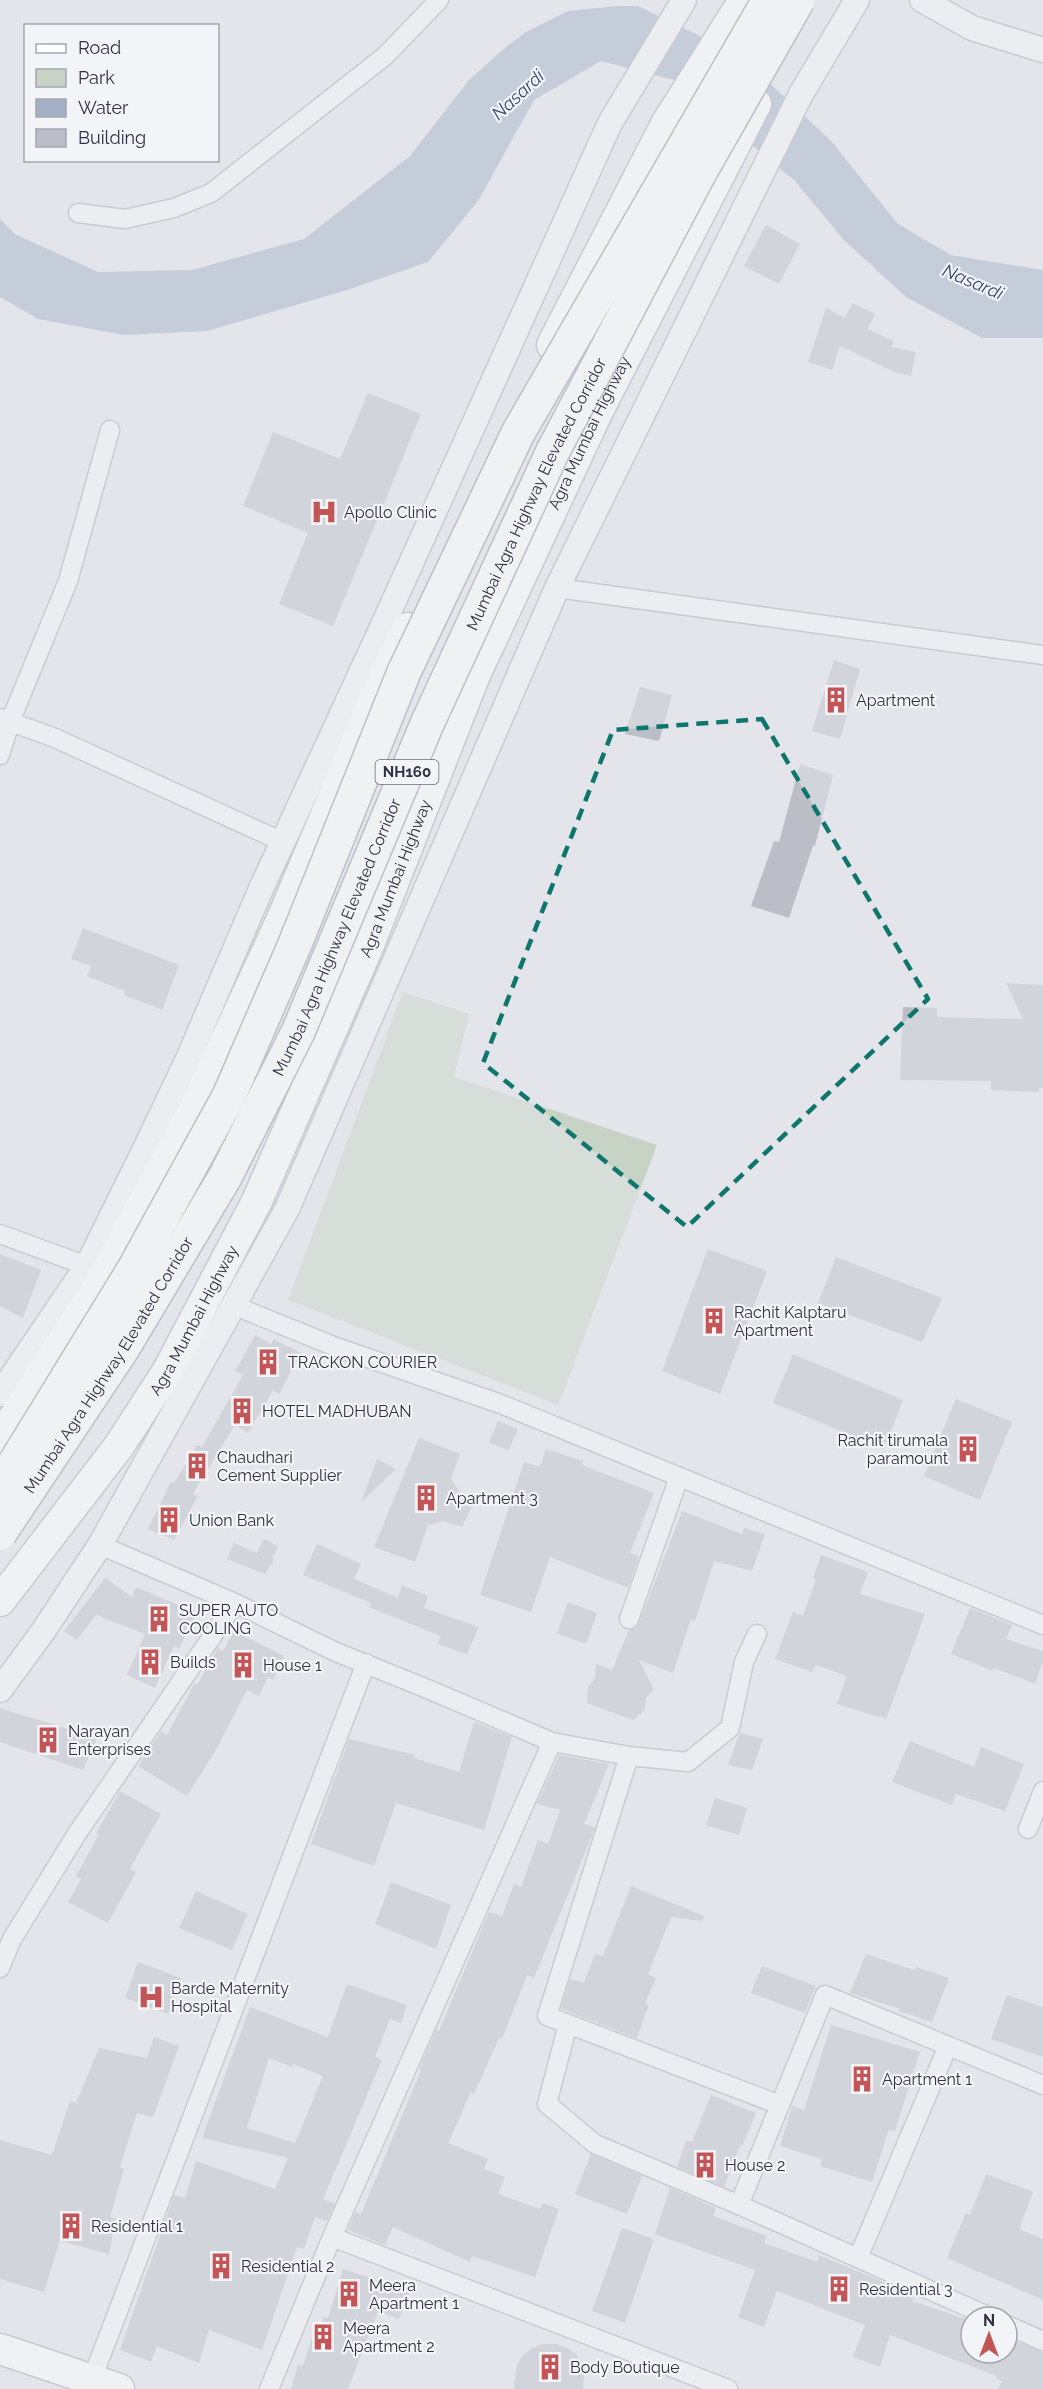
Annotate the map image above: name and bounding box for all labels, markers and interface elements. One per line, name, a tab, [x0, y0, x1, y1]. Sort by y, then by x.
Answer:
legend	[24, 24, 219, 162]
text: Road	[78, 37, 121, 58]
water label: Nasardi	[487, 64, 549, 124]
text: Park	[78, 67, 115, 88]
text: Water	[78, 97, 129, 118]
text: Building	[78, 127, 146, 148]
water label: Nasardi	[940, 259, 1008, 304]
street label: Agra Mumbai Highway	[544, 353, 635, 513]
street label: Mumbai Agra Highway Elevated Corridor	[463, 355, 610, 633]
hospital icon: Apollo Clinic	[309, 497, 339, 527]
place label: Apollo Clinic	[344, 503, 437, 522]
building icon: Apartment	[821, 685, 851, 715]
place label: Apartment	[856, 691, 936, 710]
road number: NH160	[376, 760, 438, 784]
street label: Mumbai Agra Highway Elevated Corridor	[269, 795, 405, 1079]
street label: Agra Mumbai Highway	[356, 797, 435, 960]
street label: Mumbai Agra Highway Elevated Corridor	[20, 1233, 197, 1497]
street label: Agra Mumbai Highway	[146, 1242, 242, 1399]
place label: Rachit Kalptaru Apartment	[734, 1303, 846, 1340]
building icon: Rachit Kalptaru Apartment	[699, 1306, 729, 1336]
building icon: TRACKON COURIER	[253, 1347, 283, 1377]
place label: TRACKON COURIER	[288, 1353, 437, 1372]
building icon: HOTEL MADHUBAN	[227, 1396, 257, 1426]
place label: HOTEL MADHUBAN	[262, 1402, 412, 1421]
place label: Rachit tirumala paramount	[837, 1431, 949, 1468]
building icon: Rachit tirumala paramount	[953, 1434, 983, 1464]
place label: Chaudhari Cement Supplier	[217, 1448, 342, 1485]
building icon: Chaudhari Cement Supplier	[182, 1451, 212, 1481]
building icon: Apartment 3	[411, 1483, 441, 1513]
place label: Apartment 3	[446, 1489, 538, 1508]
building icon: Union Bank	[154, 1505, 184, 1535]
place label: Union Bank	[189, 1511, 274, 1530]
place label: SUPER AUTO COOLING	[179, 1601, 278, 1638]
building icon: SUPER AUTO COOLING	[144, 1604, 174, 1634]
building icon: Builds	[135, 1647, 165, 1677]
building icon: House 1	[228, 1650, 258, 1680]
place label: Builds	[170, 1653, 216, 1672]
place label: House 1	[263, 1656, 322, 1675]
place label: Narayan Enterprises	[68, 1722, 151, 1759]
building icon: Narayan Enterprises	[33, 1725, 63, 1755]
place label: Barde Maternity Hospital	[171, 1979, 289, 2016]
hospital icon: Barde Maternity Hospital	[136, 1982, 166, 2012]
building icon: Apartment 1	[847, 2064, 877, 2094]
place label: Apartment 1	[882, 2070, 972, 2089]
building icon: House 2	[690, 2150, 720, 2180]
place label: House 2	[725, 2156, 785, 2175]
building icon: Residential 1	[56, 2211, 86, 2241]
place label: Residential 1	[91, 2217, 183, 2236]
building icon: Residential 2	[206, 2251, 236, 2281]
place label: Residential 2	[241, 2257, 334, 2276]
building icon: Residential 3	[824, 2274, 854, 2304]
place label: Meera Apartment 1	[369, 2276, 459, 2313]
building icon: Meera Apartment 1	[334, 2279, 364, 2309]
place label: Residential 3	[859, 2280, 952, 2299]
north arrow	[959, 2305, 1019, 2365]
text: N	[983, 2311, 995, 2330]
place label: Meera Apartment 2	[343, 2319, 435, 2356]
building icon: Meera Apartment 2	[308, 2322, 338, 2352]
building icon: Body Boutique	[535, 2352, 565, 2382]
place label: Body Boutique	[570, 2358, 680, 2377]

